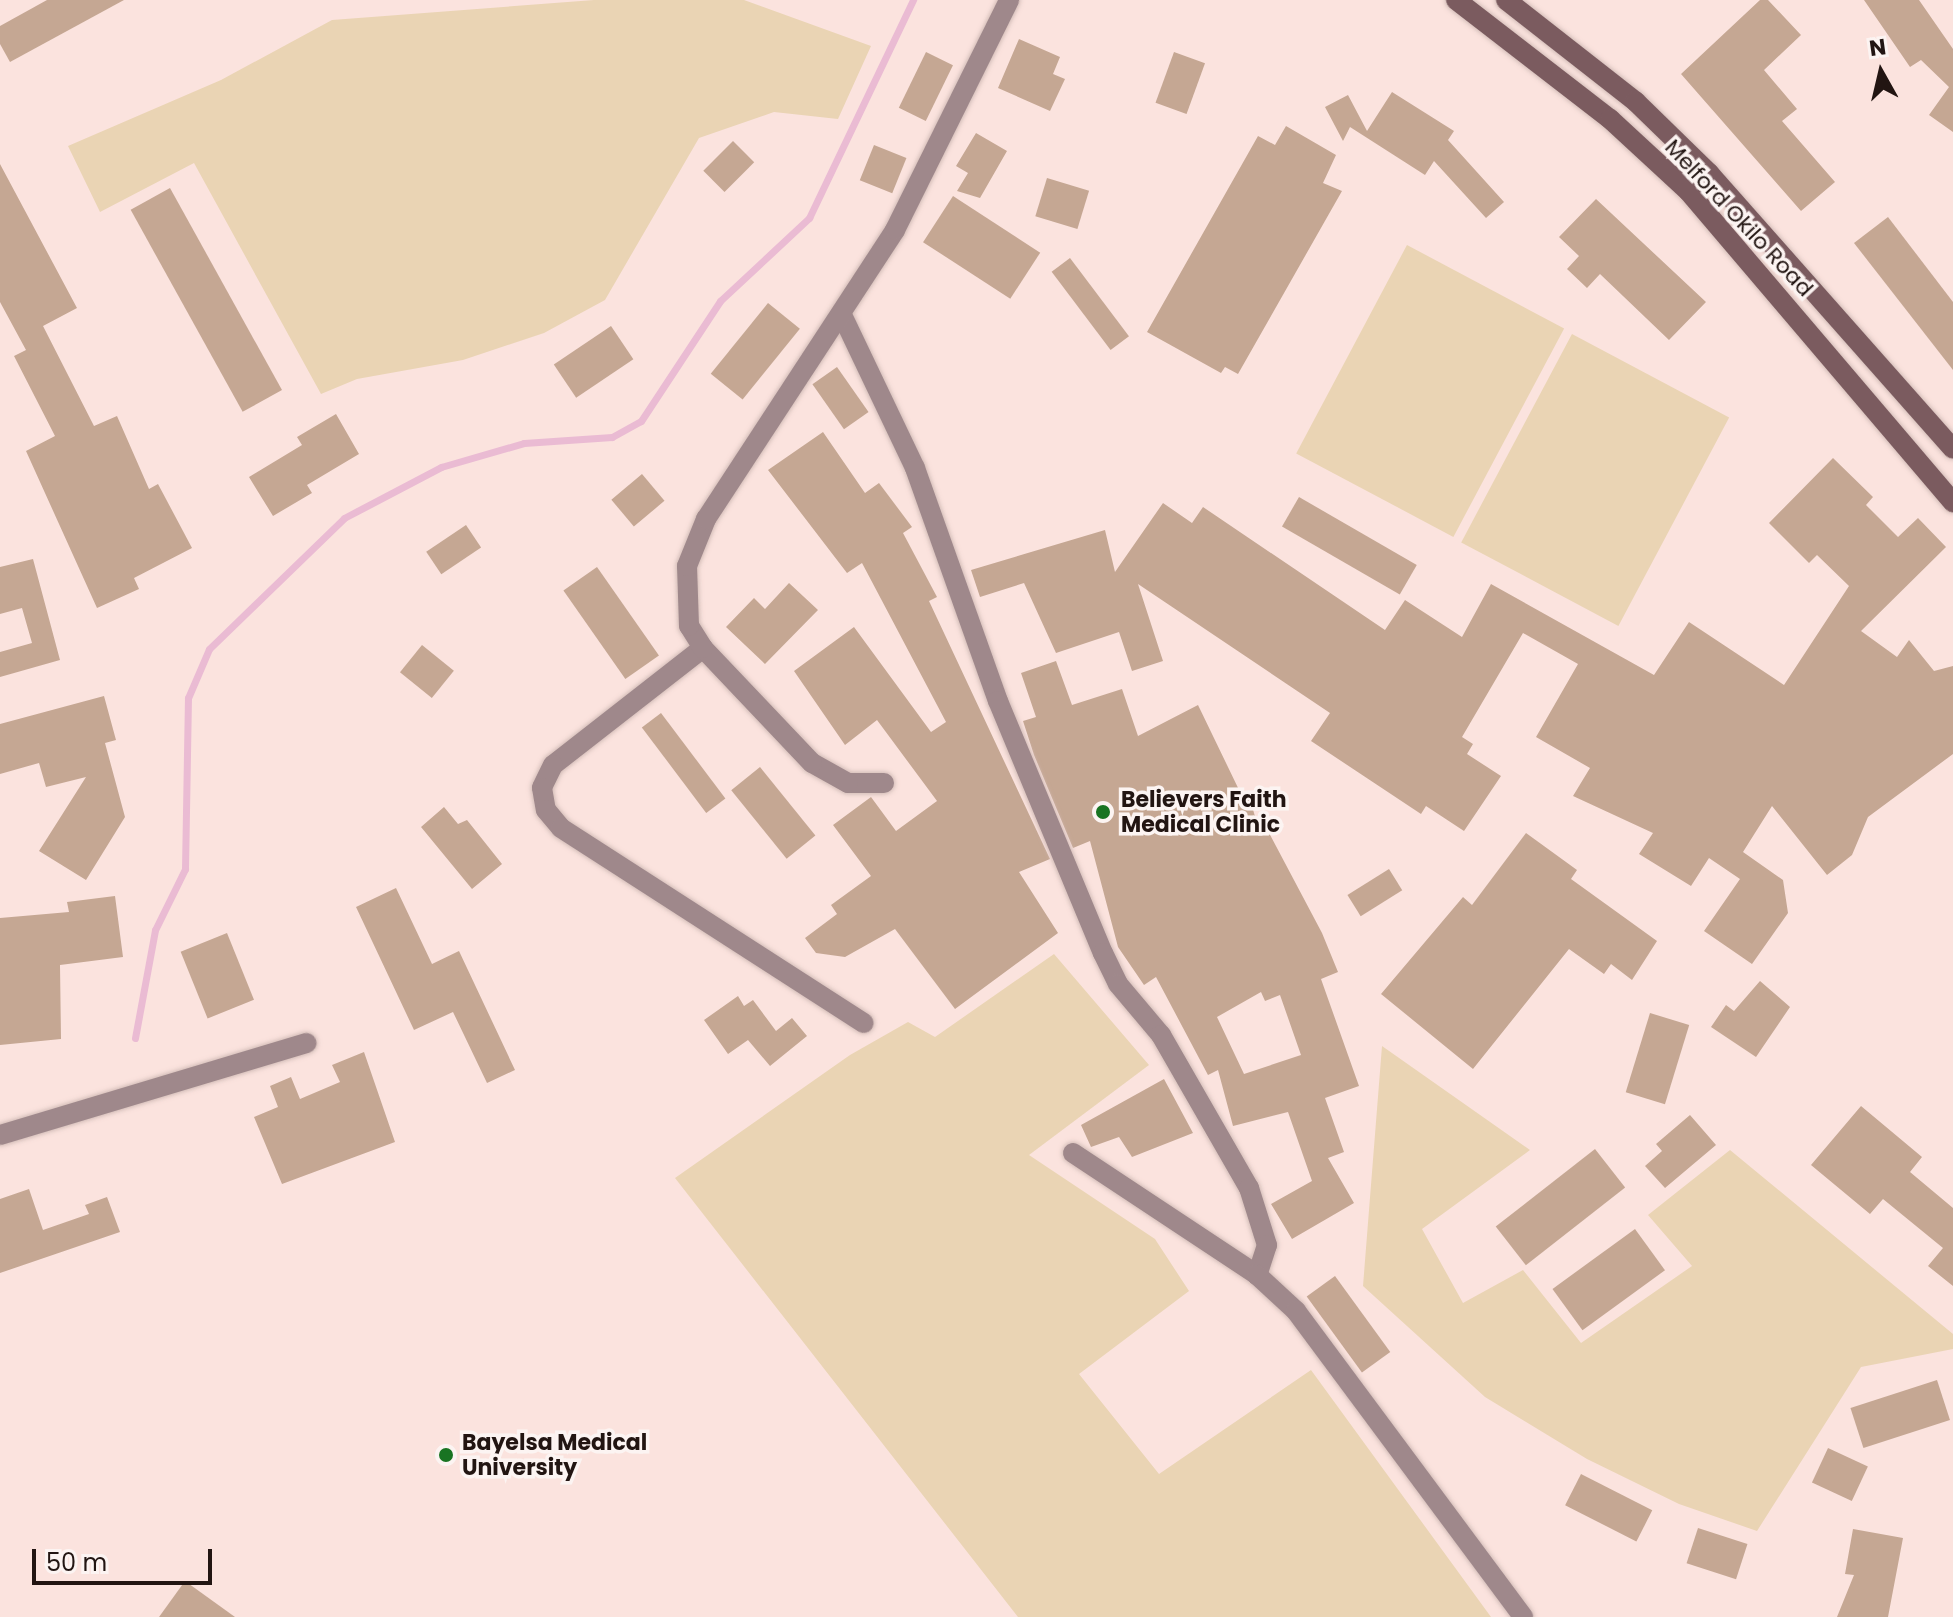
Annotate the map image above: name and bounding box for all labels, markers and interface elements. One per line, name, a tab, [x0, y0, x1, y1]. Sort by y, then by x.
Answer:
text: N	[1867, 31, 1888, 64]
north arrow	[1841, 32, 1921, 112]
street label: Melford Okilo Road	[1659, 134, 1819, 302]
place label: Believers Faith Medical Clinic	[1121, 786, 1286, 838]
marker: Believers Faith Medical Clinic	[1092, 801, 1114, 823]
place label: Bayelsa Medical University	[462, 1429, 647, 1480]
marker: Bayelsa Medical University	[437, 1446, 455, 1464]
scale bar	[36, 1533, 216, 1583]
text: 50 m	[46, 1546, 107, 1579]

